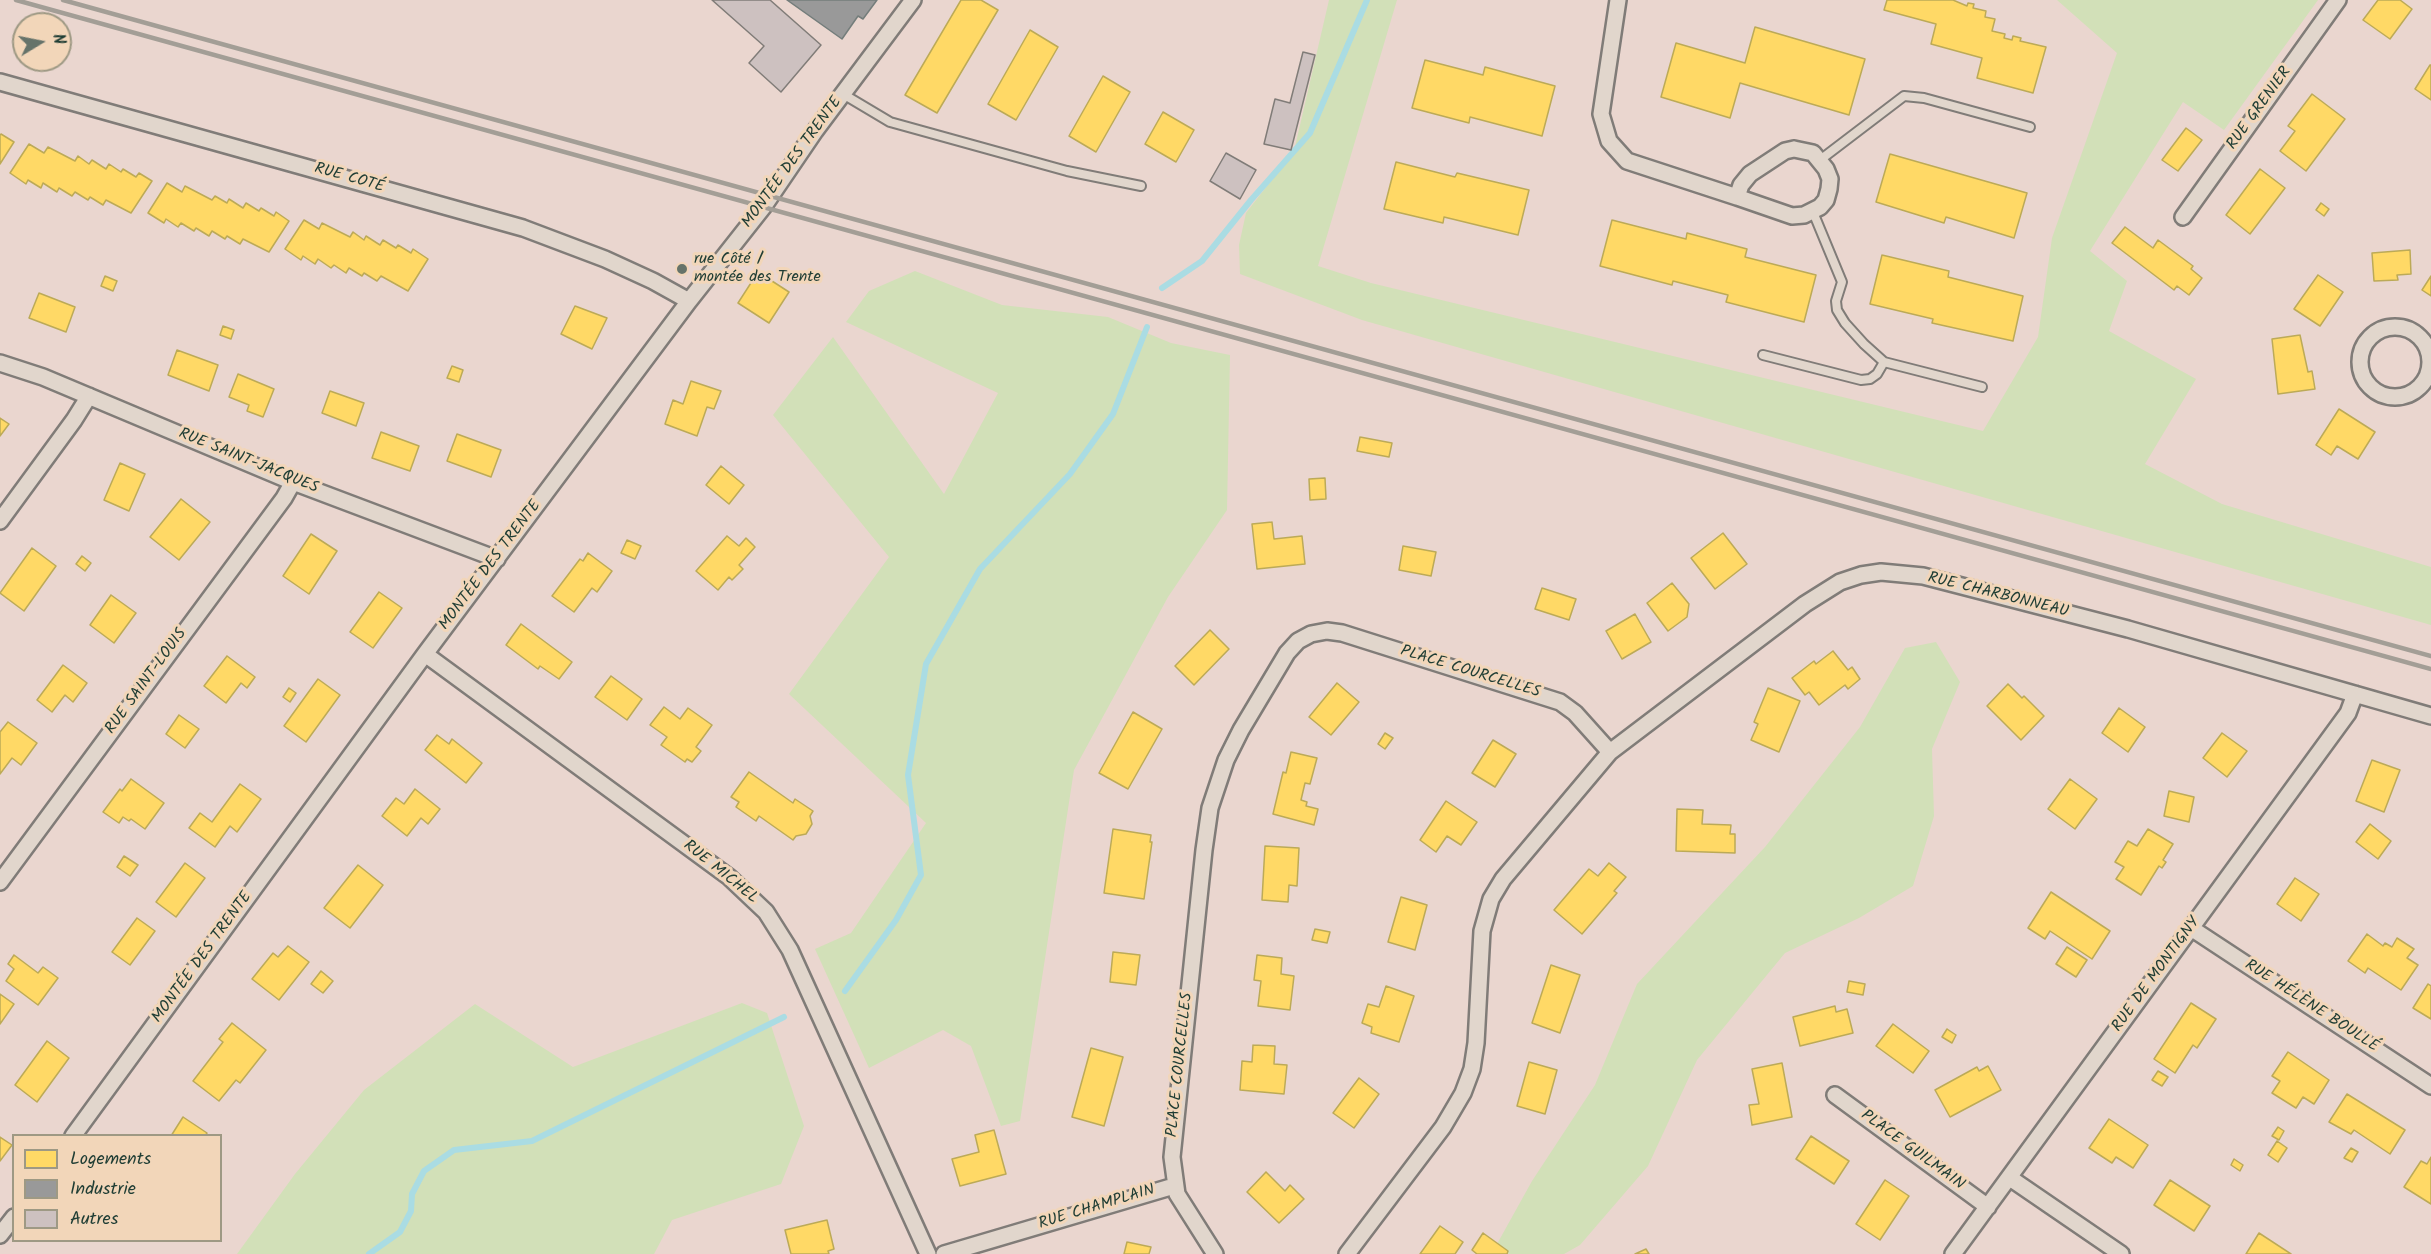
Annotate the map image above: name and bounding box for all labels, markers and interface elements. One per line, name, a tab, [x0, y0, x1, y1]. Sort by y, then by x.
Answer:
north arrow	[12, 12, 72, 72]
text: N	[45, 32, 71, 46]
street label: RUE GRENIER	[2224, 64, 2296, 154]
street label: MONTÉE DES TRENTE	[739, 94, 847, 232]
street label: RUE COTÉ	[312, 160, 386, 198]
place label: rue Côté / montée des Trente	[694, 250, 821, 288]
marker: rue Côté / montée des Trente	[675, 262, 689, 276]
street label: RUE SAINT-JACQUES	[175, 425, 321, 499]
street label: MONTÉE DES TRENTE	[436, 497, 546, 635]
street label: RUE CHARBONNEAU	[1926, 569, 2070, 623]
street label: RUE SAINT-LOUIS	[102, 625, 192, 739]
street label: PLACE COURCELLES	[1398, 643, 1542, 703]
street label: RUE MICHEL	[679, 837, 761, 909]
street label: MONTÉE DES TRENTE	[149, 889, 257, 1027]
street label: RUE DE MONTIGNY	[2109, 914, 2205, 1036]
street label: RUE HÉLÈNE BOULLÉ	[2240, 957, 2382, 1057]
street label: PLACE COURCELLES	[1164, 992, 1198, 1138]
street label: PLACE GUILMAIN	[1856, 1107, 1968, 1195]
legend	[12, 1134, 222, 1242]
text: Logements	[70, 1145, 151, 1174]
text: Industrie	[70, 1175, 136, 1204]
street label: RUE CHAMPLAIN	[1037, 1181, 1157, 1235]
text: Autres	[70, 1205, 118, 1234]

